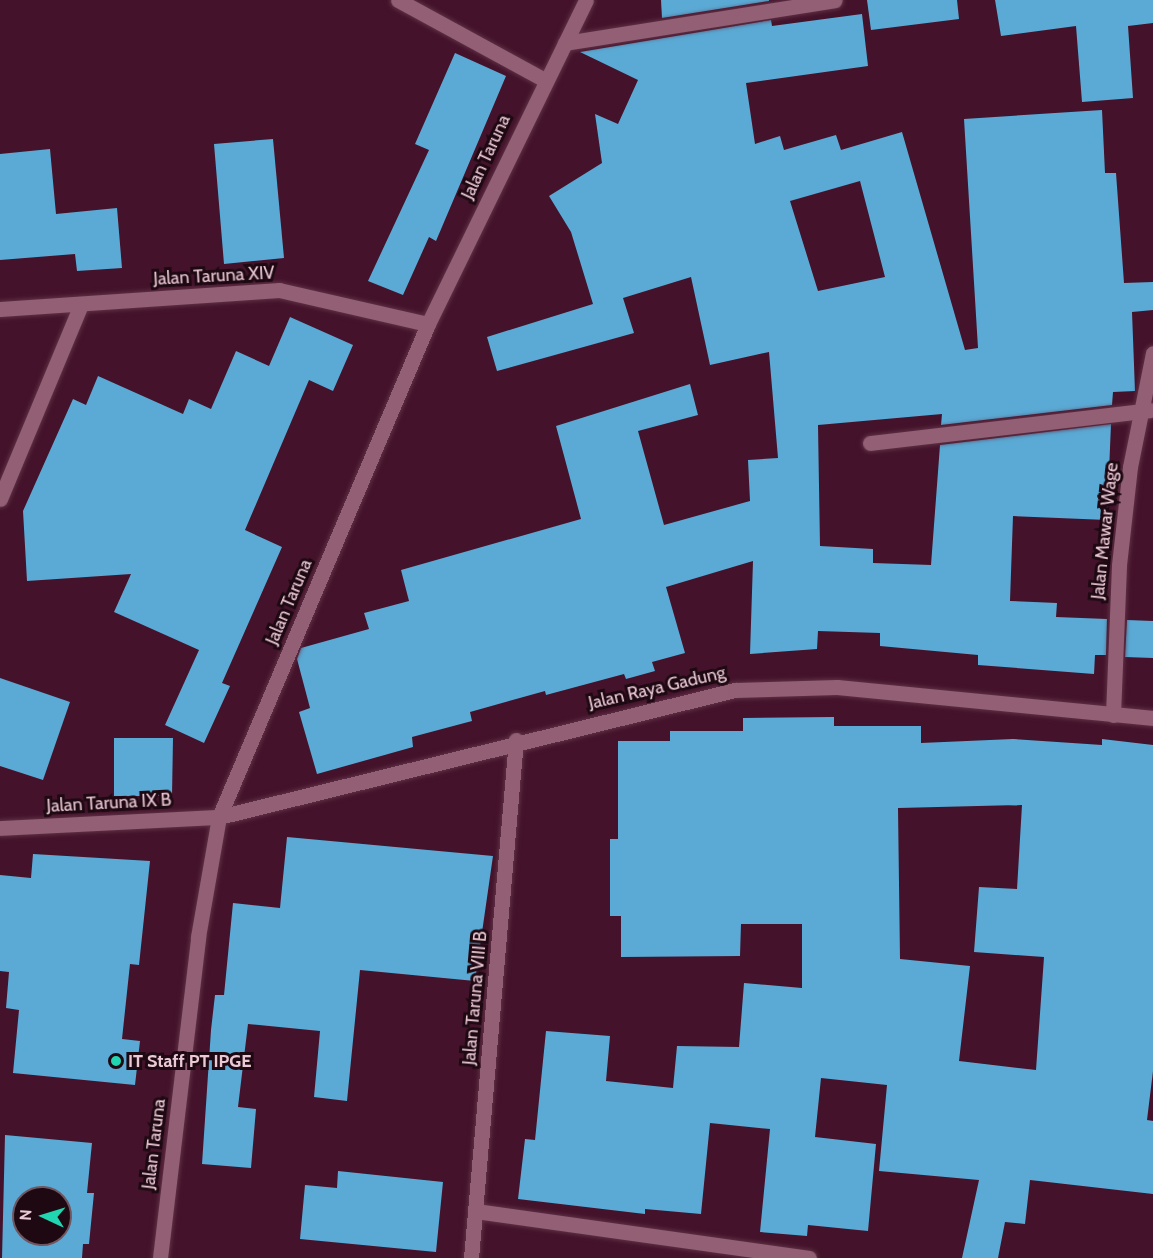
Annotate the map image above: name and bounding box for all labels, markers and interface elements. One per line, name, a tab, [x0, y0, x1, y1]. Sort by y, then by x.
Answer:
street label: Jalan Taruna	[457, 111, 515, 203]
street label: Jalan Taruna XIV	[153, 262, 275, 290]
street label: Jalan Mawar Wage	[1087, 462, 1123, 600]
street label: Jalan Taruna	[261, 556, 317, 648]
street label: Jalan Raya Gadung	[586, 662, 728, 714]
street label: Jalan Taruna IX B	[46, 789, 172, 817]
street label: Jalan Taruna VIII B	[458, 930, 492, 1066]
place label: IT Staff PT IPGE	[128, 1050, 251, 1072]
marker: IT Staff PT IPGE	[109, 1054, 123, 1068]
street label: Jalan Taruna	[138, 1098, 170, 1190]
north arrow	[12, 1186, 72, 1246]
text: N	[16, 1209, 35, 1221]

